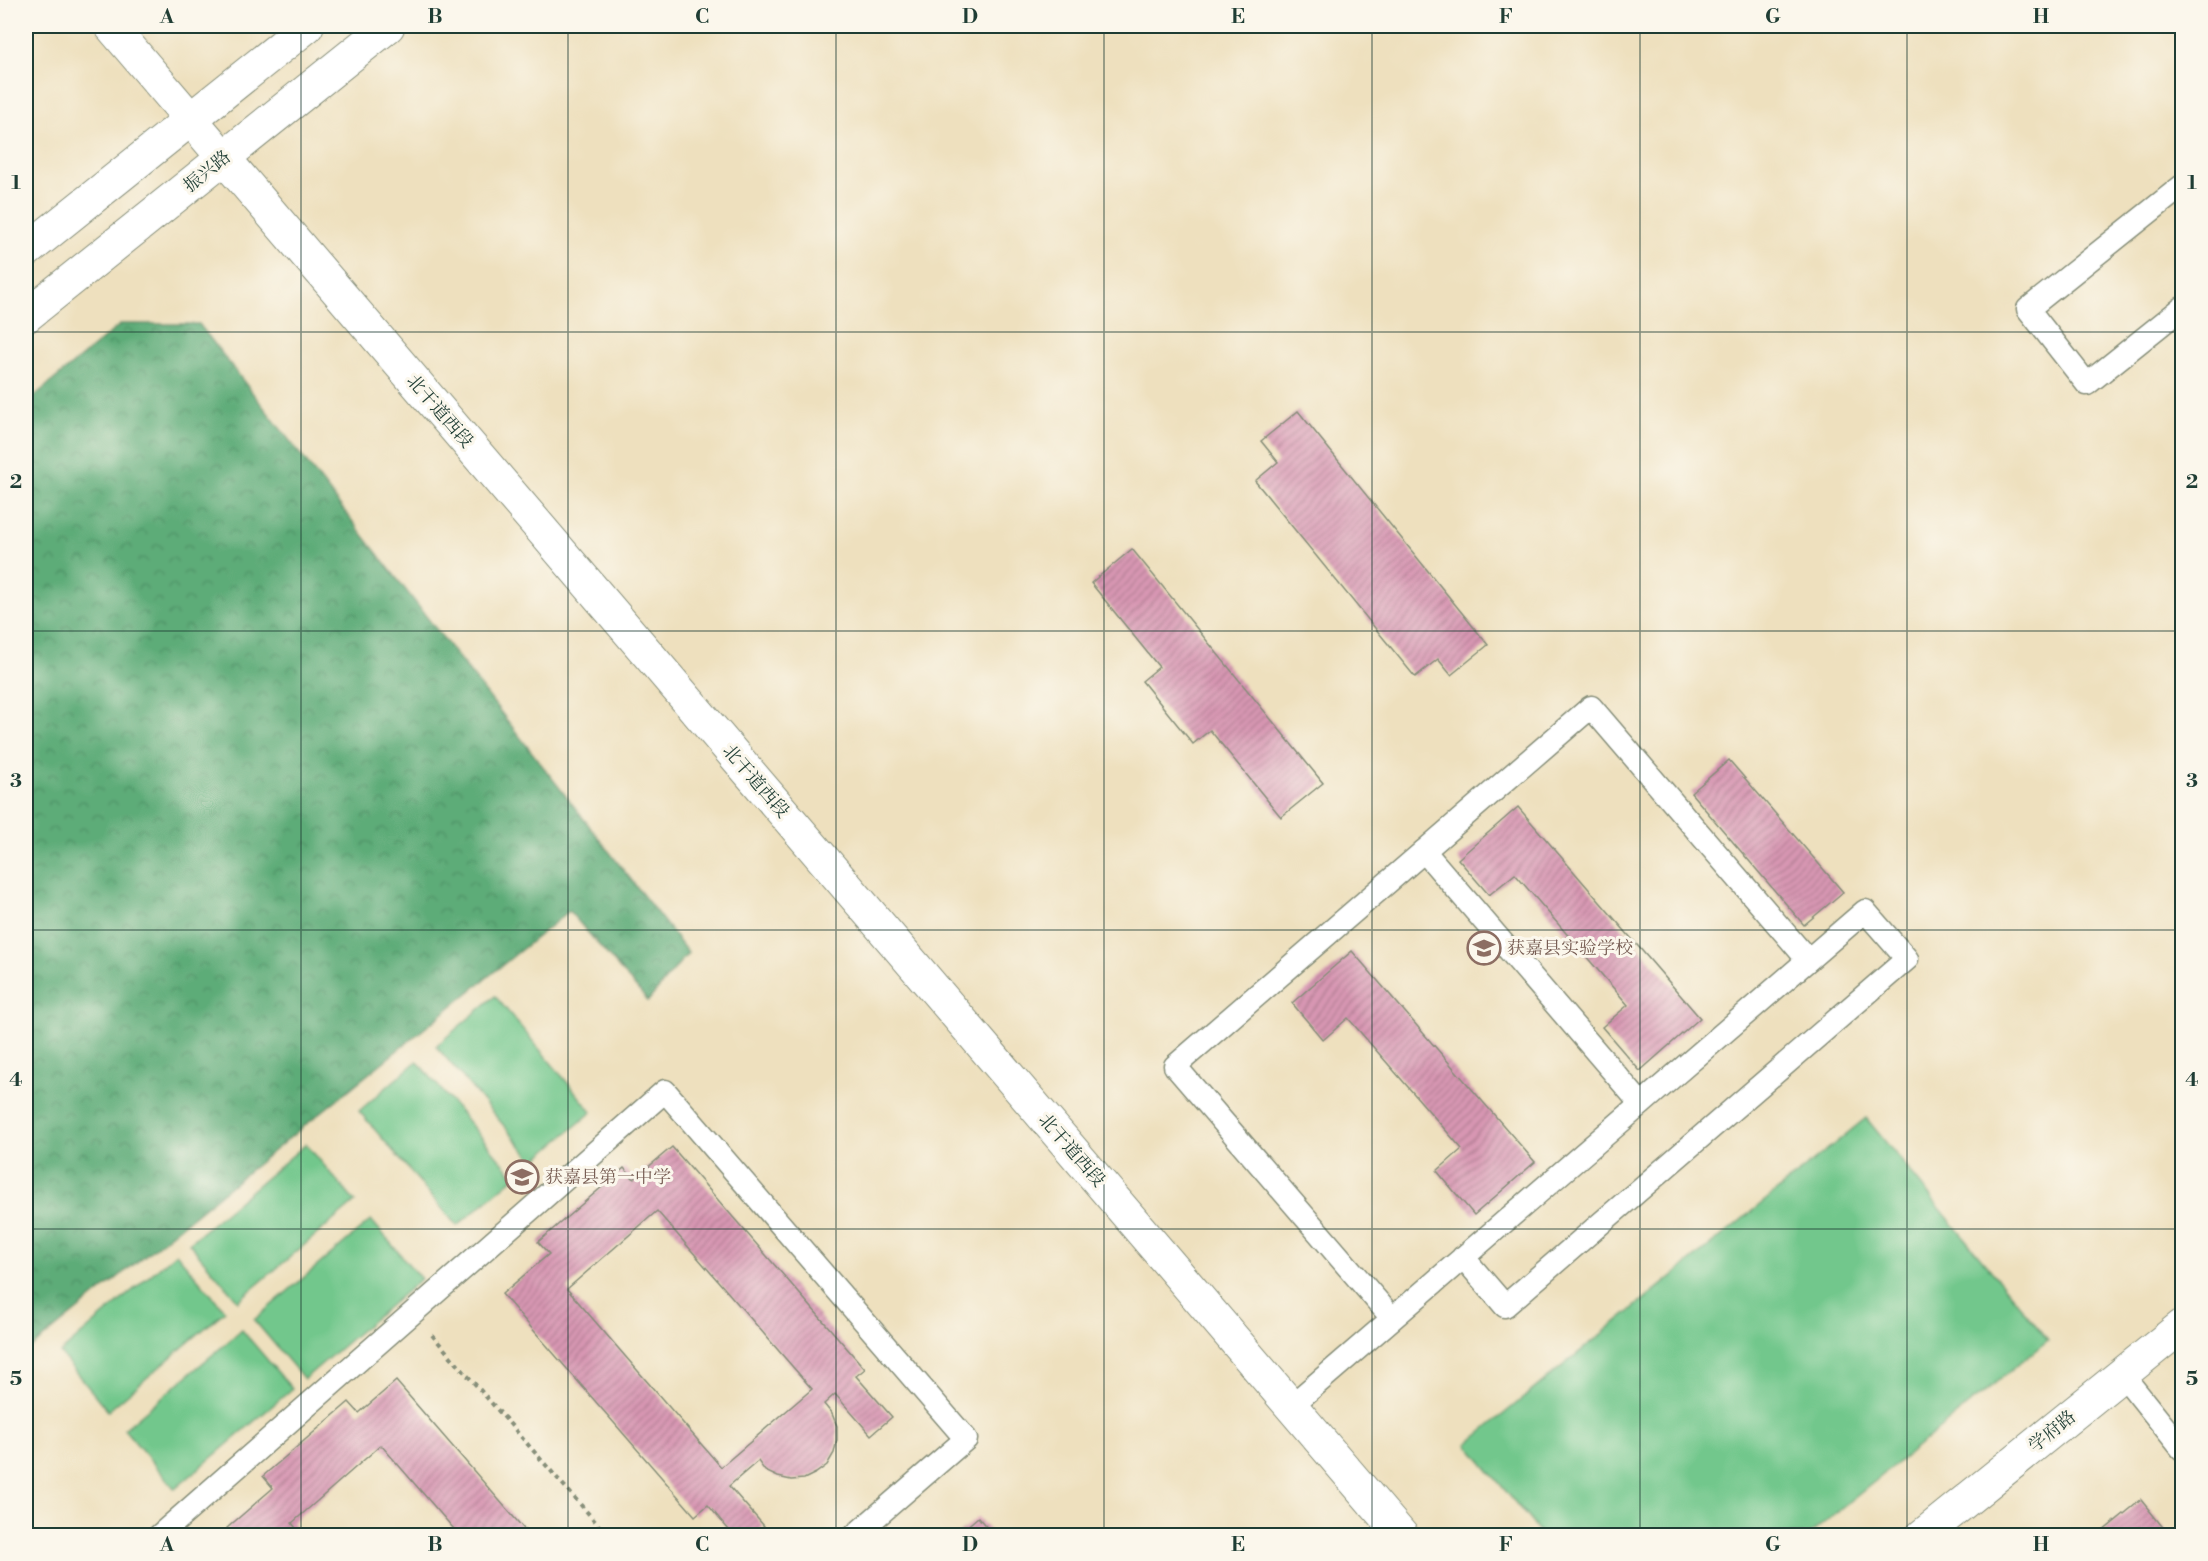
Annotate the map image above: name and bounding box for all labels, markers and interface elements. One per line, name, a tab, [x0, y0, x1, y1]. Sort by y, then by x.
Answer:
text: A	[159, 5, 175, 30]
text: B	[427, 5, 443, 30]
text: C	[695, 5, 709, 30]
text: D	[962, 5, 978, 30]
text: E	[1231, 5, 1245, 30]
text: F	[1499, 5, 1513, 30]
text: G	[1765, 5, 1781, 30]
text: H	[2033, 5, 2050, 30]
street label: 振兴路	[179, 145, 236, 197]
text: 1	[11, 171, 21, 196]
text: 1	[2187, 171, 2197, 196]
street label: 北干道西段	[401, 370, 478, 453]
text: 2	[10, 470, 22, 495]
text: 2	[2186, 470, 2198, 495]
street label: 北干道西段	[717, 740, 794, 823]
text: 3	[10, 769, 22, 794]
text: 3	[2186, 769, 2198, 794]
school or university icon: 获嘉县实验学校	[1466, 930, 1502, 966]
place label: 获嘉县实验学校	[1507, 937, 1633, 960]
text: 4	[9, 1068, 23, 1093]
text: 4	[2185, 1068, 2199, 1093]
street label: 北干道西段	[1033, 1109, 1110, 1192]
school or university icon: 获嘉县第一中学	[504, 1159, 540, 1195]
place label: 获嘉县第一中学	[545, 1166, 671, 1189]
text: 5	[10, 1367, 22, 1392]
text: 5	[2186, 1367, 2198, 1392]
street label: 学府路	[2024, 1405, 2081, 1457]
text: A	[159, 1533, 175, 1558]
text: B	[427, 1533, 443, 1558]
text: C	[695, 1533, 709, 1558]
text: D	[962, 1533, 978, 1558]
text: E	[1231, 1533, 1245, 1558]
text: F	[1499, 1533, 1513, 1558]
text: G	[1765, 1533, 1781, 1558]
text: H	[2033, 1533, 2050, 1558]

